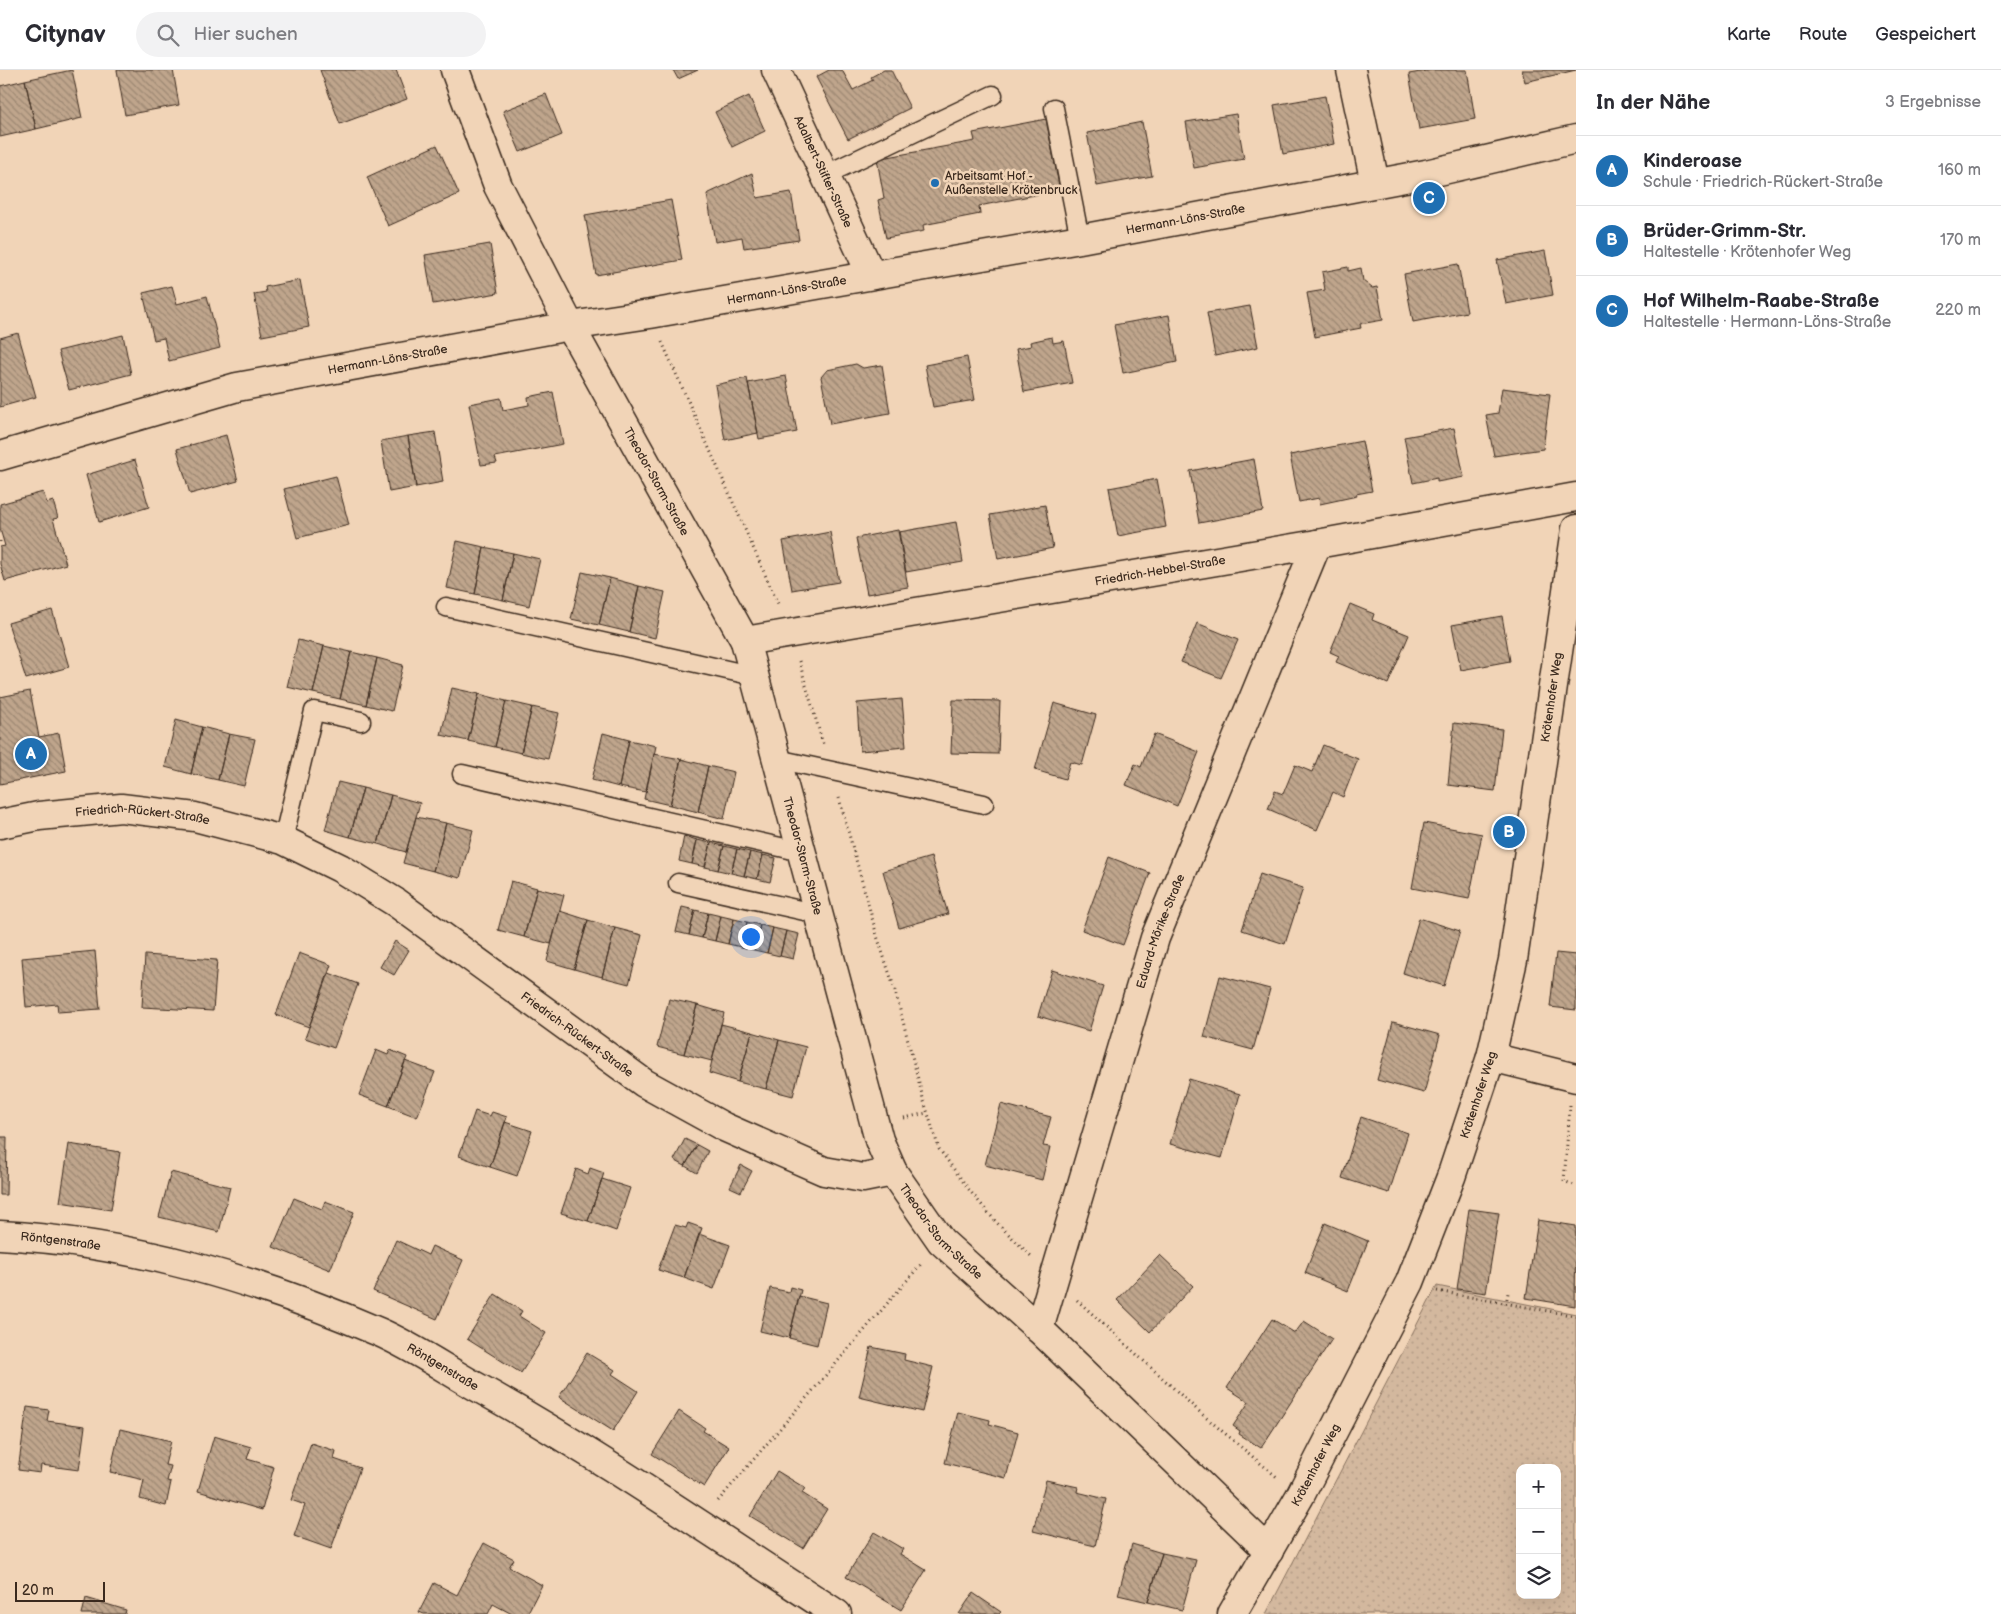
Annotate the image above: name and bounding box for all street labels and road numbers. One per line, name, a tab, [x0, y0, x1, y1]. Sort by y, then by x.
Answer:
street label: Adalbert-Stifter-Straße	[791, 113, 856, 230]
street label: Hermann-Löns-Straße	[1125, 201, 1246, 238]
street label: Hermann-Löns-Straße	[726, 272, 848, 308]
street label: Hermann-Löns-Straße	[327, 341, 449, 378]
street label: Theodor-Storm-Straße	[620, 425, 692, 538]
street label: Friedrich-Hebbel-Straße	[1094, 552, 1227, 589]
street label: Krötenhofer Weg	[1537, 651, 1565, 743]
street label: Theodor-Storm-Straße	[780, 795, 826, 916]
street label: Friedrich-Rückert-Straße	[74, 800, 211, 828]
street label: Eduard-Mörike-Straße	[1133, 872, 1188, 990]
street label: Friedrich-Rückert-Straße	[518, 988, 636, 1080]
street label: Krötenhofer Weg	[1457, 1050, 1500, 1140]
street label: Theodor-Storm-Straße	[896, 1181, 986, 1282]
street label: Röntgenstraße	[20, 1229, 102, 1254]
street label: Röntgenstraße	[404, 1340, 481, 1394]
street label: Krötenhofer Weg	[1288, 1421, 1343, 1509]

